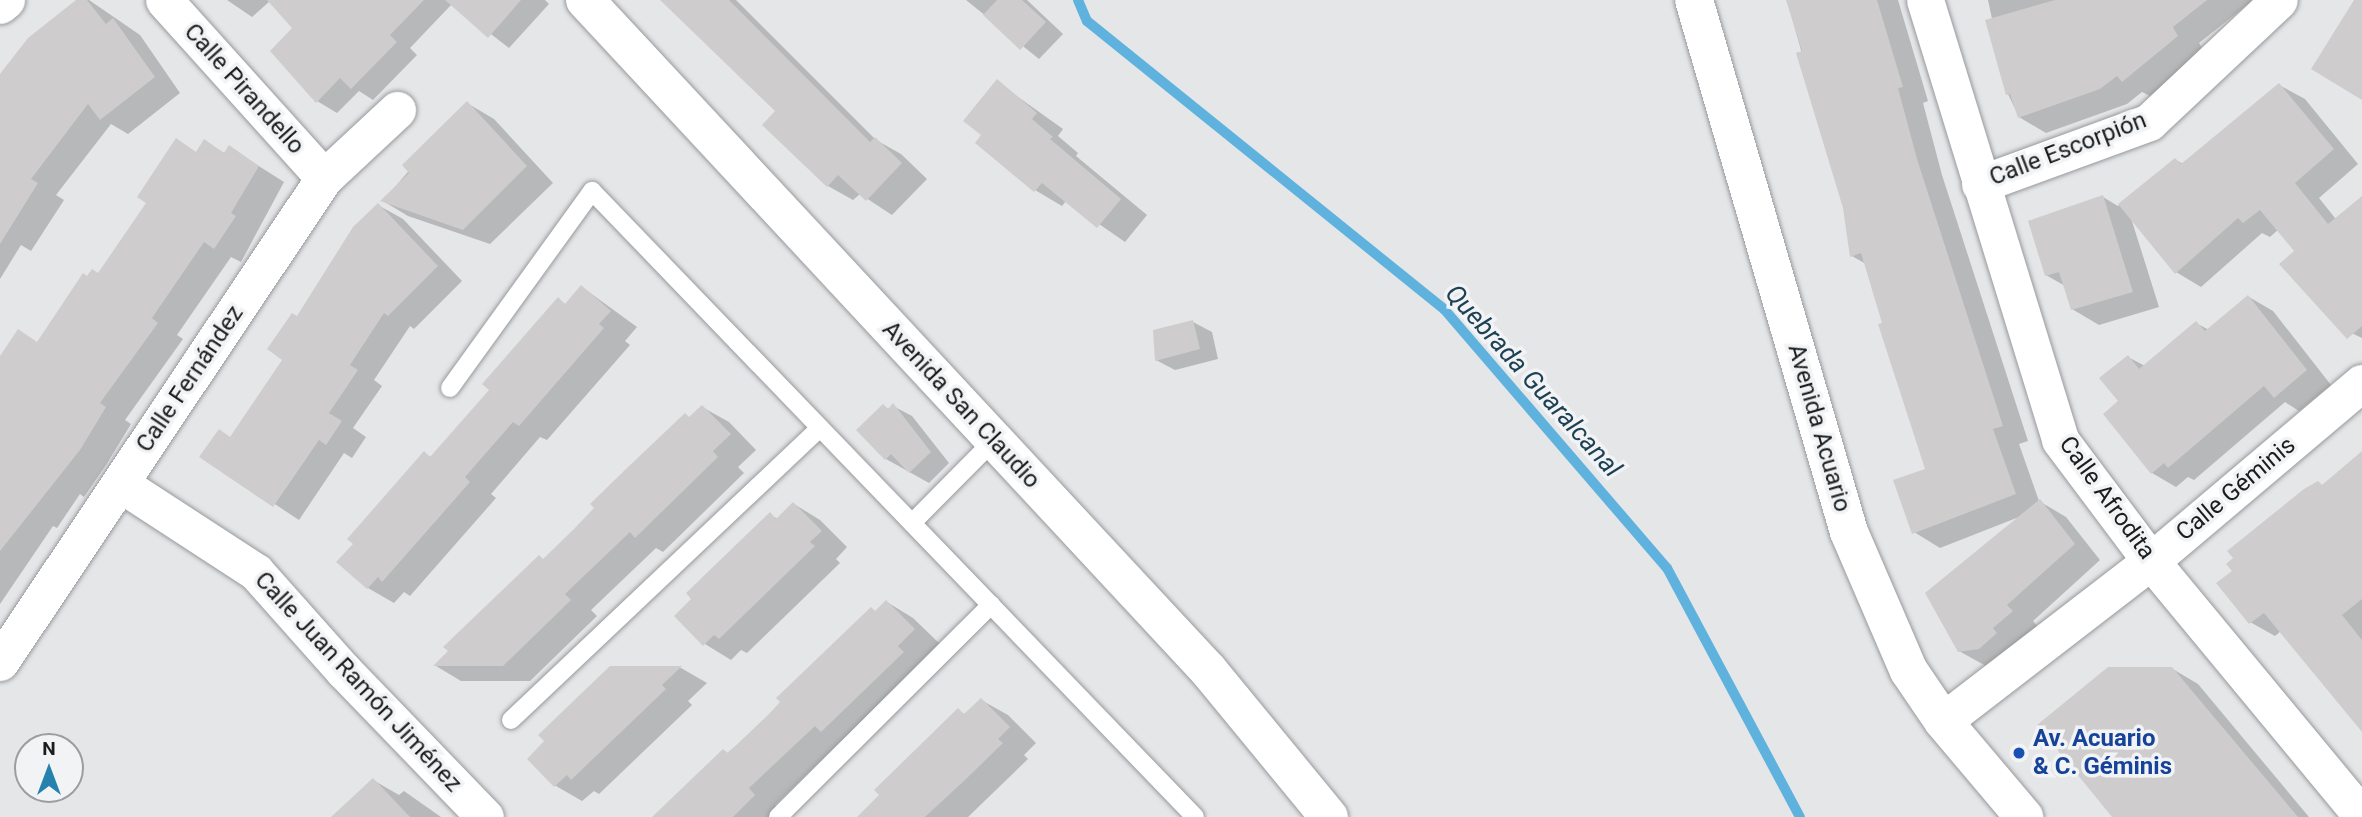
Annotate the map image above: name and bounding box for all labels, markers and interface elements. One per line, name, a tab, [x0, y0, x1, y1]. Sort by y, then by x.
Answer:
street label: Calle Pirandello	[178, 18, 310, 160]
street label: Calle Escorpión	[1985, 106, 2151, 192]
water label: Quebrada Guaralcanal	[1438, 278, 1628, 484]
street label: Calle Fernández	[130, 300, 250, 458]
street label: Avenida San Claudio	[876, 315, 1046, 495]
street label: Avenida Acuario	[1781, 341, 1857, 515]
street label: Calle Afrodita	[2053, 431, 2161, 565]
street label: Calle Géminis	[2171, 431, 2301, 547]
street label: Calle Juan Ramón Jiménez	[248, 566, 468, 798]
place label: Av. Acuario & C. Géminis	[2033, 725, 2172, 781]
north arrow	[14, 733, 84, 803]
text: N	[42, 737, 56, 760]
marker: Av. Acuario & C. Géminis	[2011, 745, 2027, 761]

